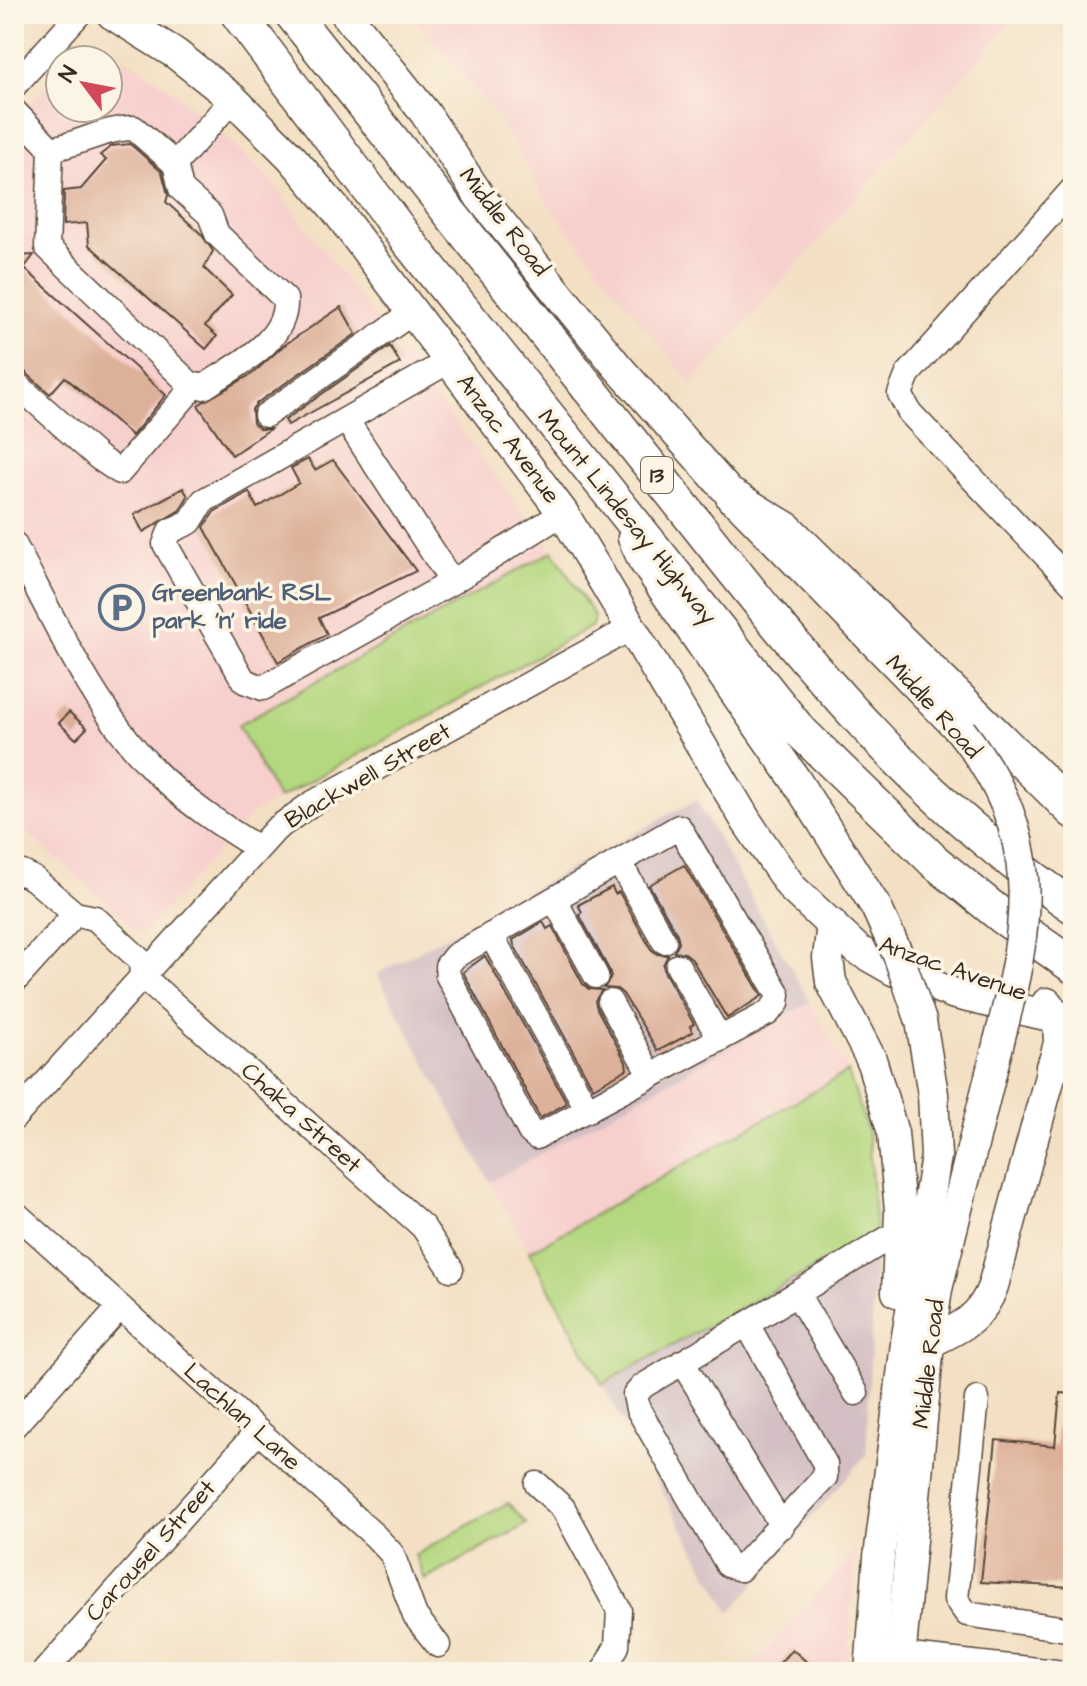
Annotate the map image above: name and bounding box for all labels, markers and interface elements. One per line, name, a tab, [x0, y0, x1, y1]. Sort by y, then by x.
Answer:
north arrow	[44, 44, 124, 124]
text: N	[52, 60, 85, 88]
street label: Middle Road	[451, 160, 557, 284]
street label: Anzac Avenue	[448, 367, 568, 511]
street label: Mount Lindesay Highway	[528, 402, 725, 633]
road number: 13	[641, 457, 673, 493]
place label: Greenbank RSL park ‘n’ ride	[152, 576, 331, 638]
parking icon: Greenbank RSL park ‘n’ ride	[97, 583, 145, 631]
street label: Middle Road	[877, 647, 989, 767]
street label: Blackwell Street	[279, 714, 458, 837]
street label: Anzac Avenue	[875, 928, 1031, 1010]
street label: Chaka Street	[233, 1055, 369, 1182]
street label: Middle Road	[904, 1298, 954, 1430]
street label: Lachlan Lane	[176, 1355, 308, 1479]
street label: Carousel Street	[78, 1472, 224, 1629]

